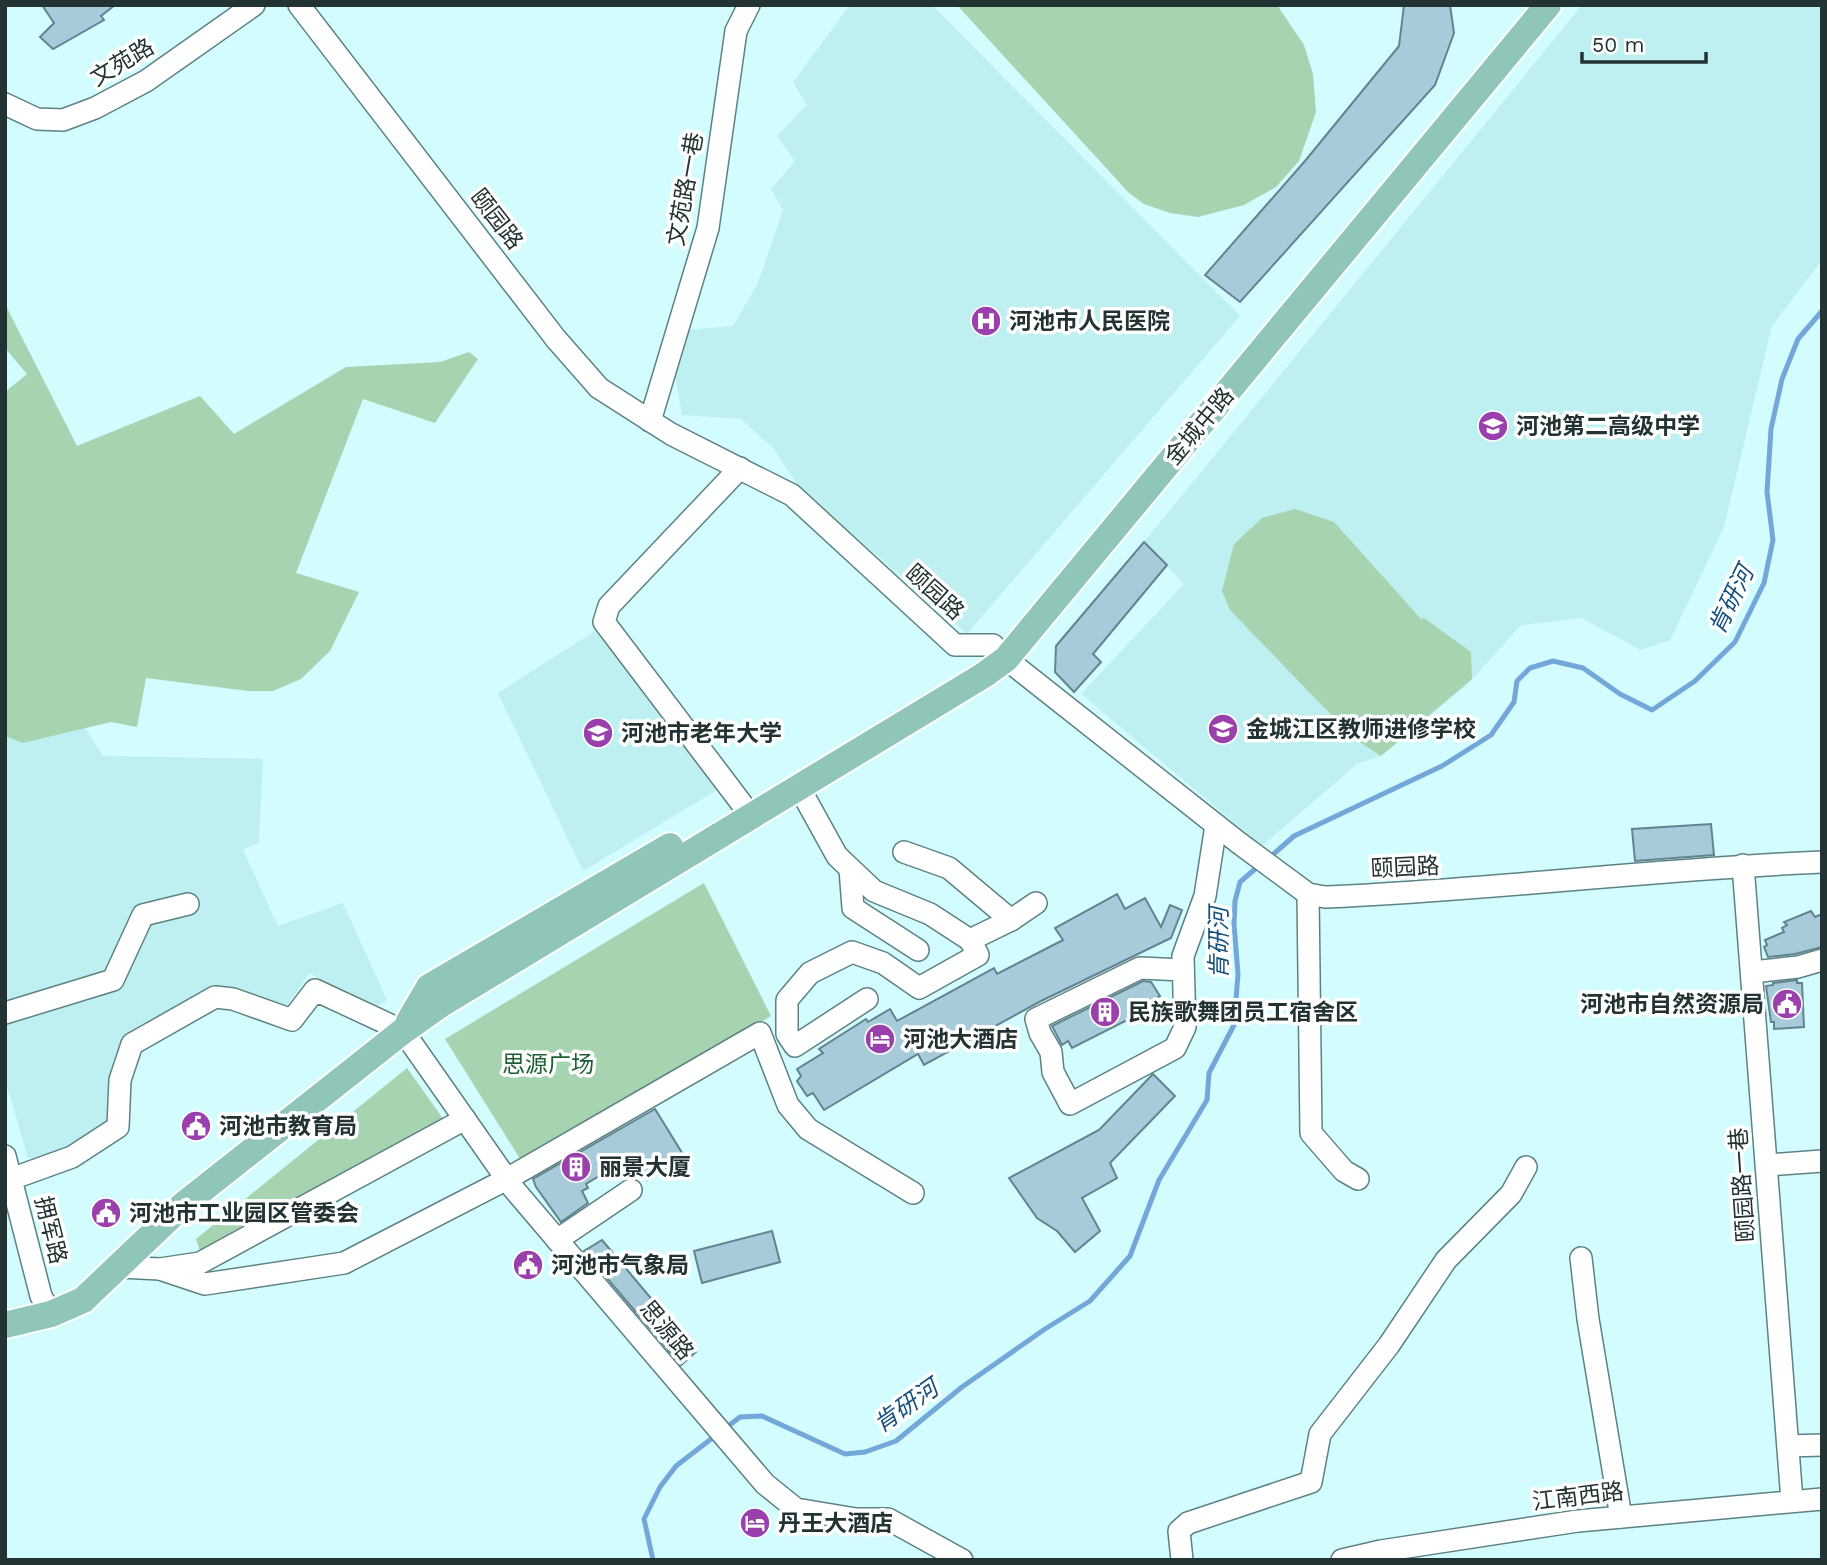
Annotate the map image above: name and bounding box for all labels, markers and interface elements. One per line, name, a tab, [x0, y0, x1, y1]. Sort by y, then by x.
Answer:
scale bar	[1582, 21, 1706, 65]
text: 50 m	[1592, 32, 1644, 57]
street label: 文苑路	[86, 33, 159, 92]
street label: 文苑路一巷	[662, 130, 709, 248]
street label: 颐园路	[465, 184, 528, 255]
hospital icon: 河池市人民医院	[969, 304, 1003, 338]
place label: 河池市人民医院	[1009, 308, 1170, 335]
street label: 金城中路	[1159, 382, 1239, 470]
school or university icon: 河池第二高级中学	[1476, 409, 1510, 443]
place label: 河池第二高级中学	[1516, 413, 1700, 440]
water label: 肯研河	[1703, 558, 1761, 638]
street label: 颐园路	[900, 559, 969, 625]
school or university icon: 金城江区教师进修学校	[1206, 712, 1240, 746]
school or university icon: 河池市老年大学	[581, 716, 615, 750]
place label: 金城江区教师进修学校	[1246, 716, 1476, 743]
place label: 河池市老年大学	[621, 720, 782, 747]
street label: 颐园路	[1370, 852, 1440, 883]
water label: 肯研河	[1205, 903, 1233, 979]
public building icon: 河池市自然资源局	[1770, 987, 1804, 1021]
place label: 河池市自然资源局	[1580, 991, 1764, 1018]
building icon: 民族歌舞团员工宿舍区	[1088, 995, 1122, 1029]
place label: 民族歌舞团员工宿舍区	[1128, 999, 1358, 1026]
hotel icon: 河池大酒店	[863, 1022, 897, 1056]
place label: 河池大酒店	[903, 1026, 1018, 1053]
park label: 思源广场	[502, 1051, 594, 1078]
public building icon: 河池市教育局	[179, 1109, 213, 1143]
place label: 河池市教育局	[219, 1113, 357, 1140]
street label: 颐园路一巷	[1725, 1127, 1760, 1243]
building icon: 丽景大厦	[559, 1150, 593, 1184]
place label: 丽景大厦	[599, 1154, 691, 1181]
street label: 拥军路	[29, 1193, 72, 1267]
public building icon: 河池市工业园区管委会	[89, 1196, 123, 1230]
place label: 河池市工业园区管委会	[129, 1200, 359, 1227]
public building icon: 河池市气象局	[511, 1248, 545, 1282]
place label: 河池市气象局	[551, 1252, 689, 1279]
street label: 思源路	[634, 1295, 699, 1365]
water label: 肯研河	[868, 1372, 947, 1438]
street label: 江南西路	[1531, 1477, 1625, 1516]
hotel icon: 丹王大酒店	[738, 1506, 772, 1540]
place label: 丹王大酒店	[778, 1510, 893, 1537]

